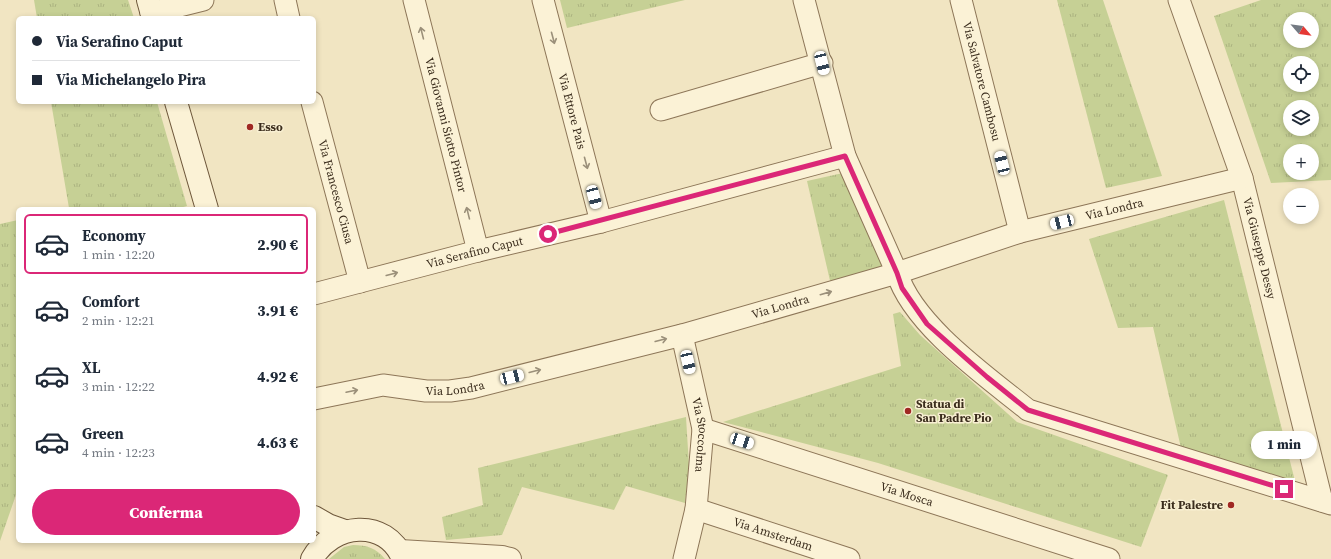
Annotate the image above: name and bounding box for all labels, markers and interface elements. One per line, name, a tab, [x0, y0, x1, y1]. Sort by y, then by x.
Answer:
north arrow	[1283, 12, 1319, 48]
map controls	[1283, 12, 1319, 224]
street label: Via Salvatore Cambosu	[959, 20, 1005, 143]
one-way arrow	[418, 26, 425, 39]
text: Via Serafino Caput	[56, 31, 183, 52]
one-way arrow	[549, 31, 557, 44]
car	[813, 50, 831, 76]
street label: Via Giovanni Siotto Pintor	[421, 56, 471, 194]
button: locate	[1283, 56, 1319, 92]
text: Via Michelangelo Pira	[56, 69, 206, 90]
street label: Via Ettore Pais	[554, 72, 590, 151]
button: layers	[1283, 100, 1319, 136]
place label: Esso	[258, 119, 283, 135]
marker: Esso	[245, 122, 255, 132]
street label: Via Francesco Ciusa	[314, 138, 358, 247]
button: +	[1283, 144, 1319, 180]
car	[993, 150, 1011, 176]
one-way arrow	[582, 157, 590, 170]
car	[585, 184, 603, 210]
button: −	[1283, 188, 1319, 224]
street label: Via Londra	[1084, 194, 1146, 224]
street label: Via Giuseppe Dessy	[1239, 196, 1280, 301]
one-way arrow	[464, 207, 471, 220]
car	[1049, 213, 1075, 231]
text: Economy	[82, 225, 146, 246]
route start	[539, 225, 557, 243]
icon: car	[34, 226, 70, 262]
street label: Via Serafino Caput	[425, 233, 525, 272]
text: 2.90 €	[257, 234, 298, 255]
text: 1 min · 12:20	[82, 246, 155, 263]
one-way arrow	[386, 269, 399, 277]
one-way arrow	[820, 289, 833, 296]
street label: Via Londra	[750, 290, 812, 323]
text: Comfort	[82, 291, 140, 312]
icon: car	[34, 292, 70, 328]
text: 3.91 €	[257, 300, 298, 321]
text: 2 min · 12:21	[82, 312, 155, 329]
one-way arrow	[654, 336, 667, 343]
car	[679, 349, 697, 375]
text: XL	[82, 357, 101, 378]
icon: car	[34, 358, 70, 394]
text: 4.92 €	[257, 366, 298, 387]
one-way arrow	[528, 367, 541, 375]
car	[499, 368, 525, 386]
street label: Via Londra	[426, 377, 487, 399]
text: 3 min · 12:22	[82, 378, 155, 395]
one-way arrow	[345, 387, 358, 395]
street label: Via Stoccolma	[688, 396, 711, 474]
place label: Statua di San Padre Pio	[916, 396, 992, 426]
marker: Statua di San Padre Pio	[903, 406, 913, 416]
text: Green	[82, 423, 124, 444]
icon: car	[34, 424, 70, 460]
callout: 1 min	[1251, 431, 1317, 459]
text: 4.63 €	[257, 432, 298, 453]
car	[729, 432, 755, 450]
text: 1 min	[1267, 436, 1301, 453]
text: 4 min · 12:23	[82, 444, 155, 461]
street label: Via Mosca	[878, 478, 936, 510]
route end	[1275, 480, 1293, 498]
button: Conferma	[32, 489, 300, 535]
place label: Fit Palestre	[1161, 497, 1223, 513]
marker: Fit Palestre	[1226, 500, 1236, 510]
street label: Via Amsterdam	[731, 514, 815, 555]

